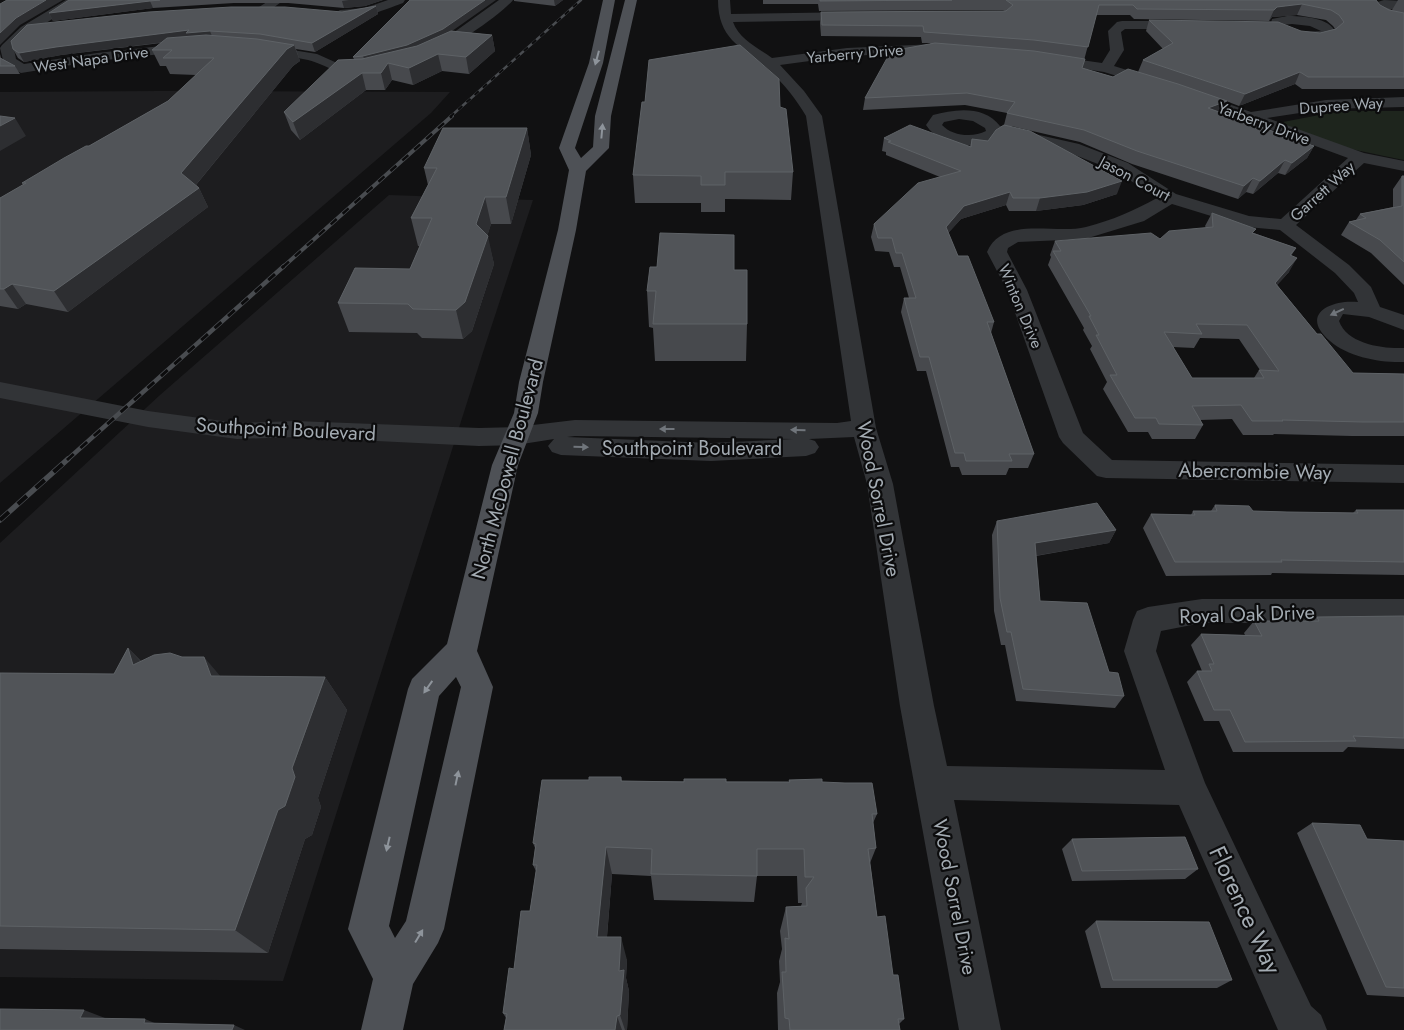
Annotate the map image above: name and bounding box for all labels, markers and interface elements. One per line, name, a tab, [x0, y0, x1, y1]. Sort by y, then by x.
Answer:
street label: Yarberry Drive	[806, 38, 904, 69]
street label: West Napa Drive	[32, 40, 150, 79]
one-way arrow	[593, 51, 601, 66]
street label: Dupree Way	[1298, 91, 1385, 120]
street label: Yarberry Drive	[1214, 96, 1313, 151]
one-way arrow	[598, 123, 606, 139]
street label: Jason Court	[1093, 149, 1174, 207]
street label: Garrett Way	[1285, 155, 1361, 227]
street label: Winton Drive	[992, 260, 1049, 352]
one-way arrow	[1330, 308, 1344, 316]
street label: North McDowell Boulevard	[464, 356, 551, 583]
street label: Southpoint Boulevard	[195, 410, 377, 449]
street label: Wood Sorrel Drive	[849, 419, 908, 579]
one-way arrow	[659, 425, 675, 433]
one-way arrow	[790, 426, 806, 434]
street label: Southpoint Boulevard	[602, 434, 782, 463]
one-way arrow	[573, 444, 589, 452]
street label: Abercrombie Way	[1178, 456, 1332, 487]
street label: Royal Oak Drive	[1179, 598, 1315, 631]
one-way arrow	[423, 680, 433, 694]
one-way arrow	[453, 771, 461, 786]
street label: Wood Sorrel Drive	[925, 817, 984, 977]
one-way arrow	[384, 836, 392, 851]
street label: Florence Way	[1200, 840, 1291, 980]
one-way arrow	[415, 929, 424, 942]

